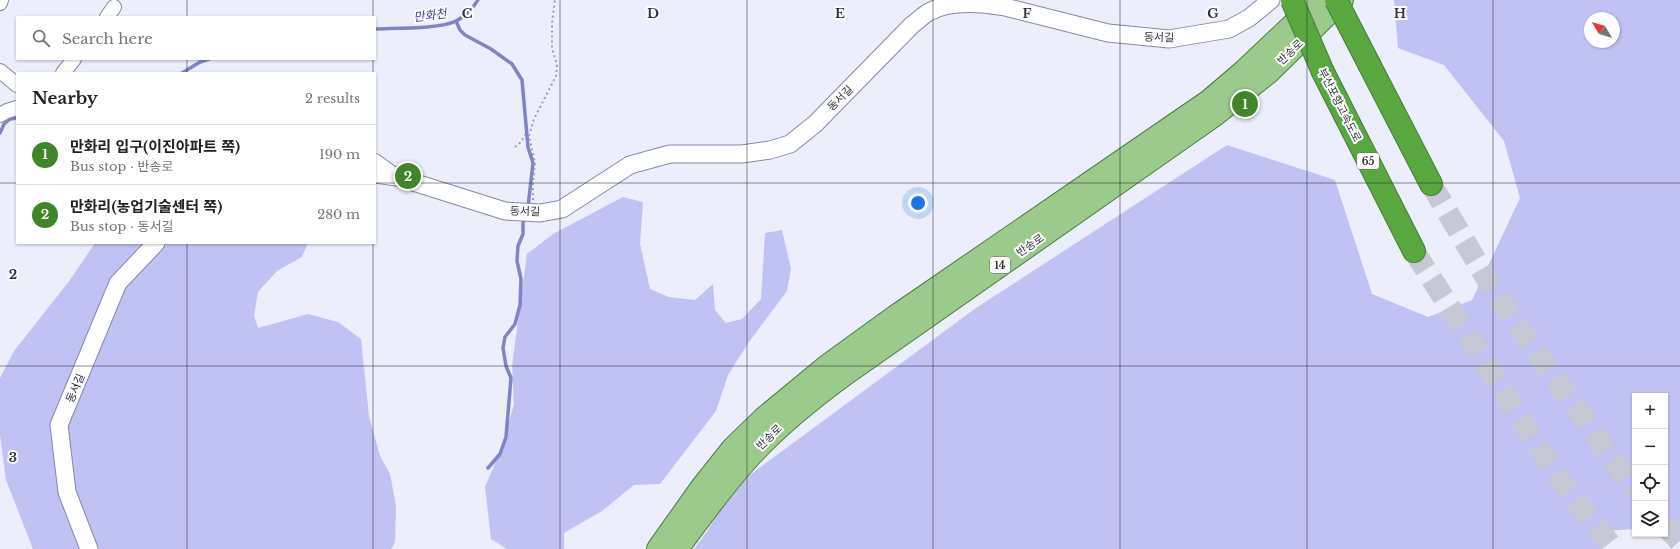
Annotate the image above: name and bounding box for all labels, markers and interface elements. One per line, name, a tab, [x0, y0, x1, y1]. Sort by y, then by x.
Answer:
water label: 만화천	[413, 5, 449, 24]
text: C	[462, 5, 473, 22]
text: D	[647, 5, 659, 22]
text: E	[835, 5, 845, 22]
text: F	[1023, 5, 1032, 22]
text: G	[1207, 5, 1219, 22]
text: H	[1394, 5, 1406, 22]
north arrow	[1584, 12, 1620, 48]
search box	[16, 16, 376, 60]
icon: search	[30, 27, 52, 49]
text: Search here	[62, 29, 153, 48]
street label: 동서길	[1144, 29, 1174, 45]
street label: 반송로	[1274, 36, 1306, 68]
street label: 부산포항고속도로	[1315, 66, 1365, 144]
street label: 동서길	[824, 82, 856, 114]
text: Nearby	[32, 88, 98, 109]
pin: 1	[1232, 89, 1258, 119]
text: 2 results	[305, 90, 360, 107]
text: 만화리 입구(이진아파트 쪽)	[70, 137, 240, 156]
text: 1	[42, 146, 48, 163]
text: 190 m	[319, 146, 360, 163]
road number: 65	[1357, 153, 1379, 169]
text: Bus stop · 반송로	[70, 158, 173, 175]
pin: 2	[395, 161, 421, 191]
your location	[908, 193, 928, 213]
text: 만화리(농업기술센터 쪽)	[70, 197, 222, 216]
street label: 동서길	[510, 203, 540, 219]
text: 2	[41, 206, 49, 223]
text: 280 m	[317, 206, 360, 223]
text: Bus stop · 동서길	[70, 218, 173, 235]
street label: 반송로	[1014, 231, 1046, 259]
road number: 14	[990, 257, 1010, 273]
text: 2	[9, 266, 17, 283]
street label: 동서길	[63, 371, 87, 405]
map controls	[1632, 393, 1668, 537]
button: +	[1632, 393, 1668, 429]
street label: 반송로	[753, 421, 785, 453]
button: −	[1632, 429, 1668, 465]
text: 3	[9, 449, 17, 466]
button: locate	[1632, 465, 1668, 501]
button: layers	[1632, 501, 1668, 537]

